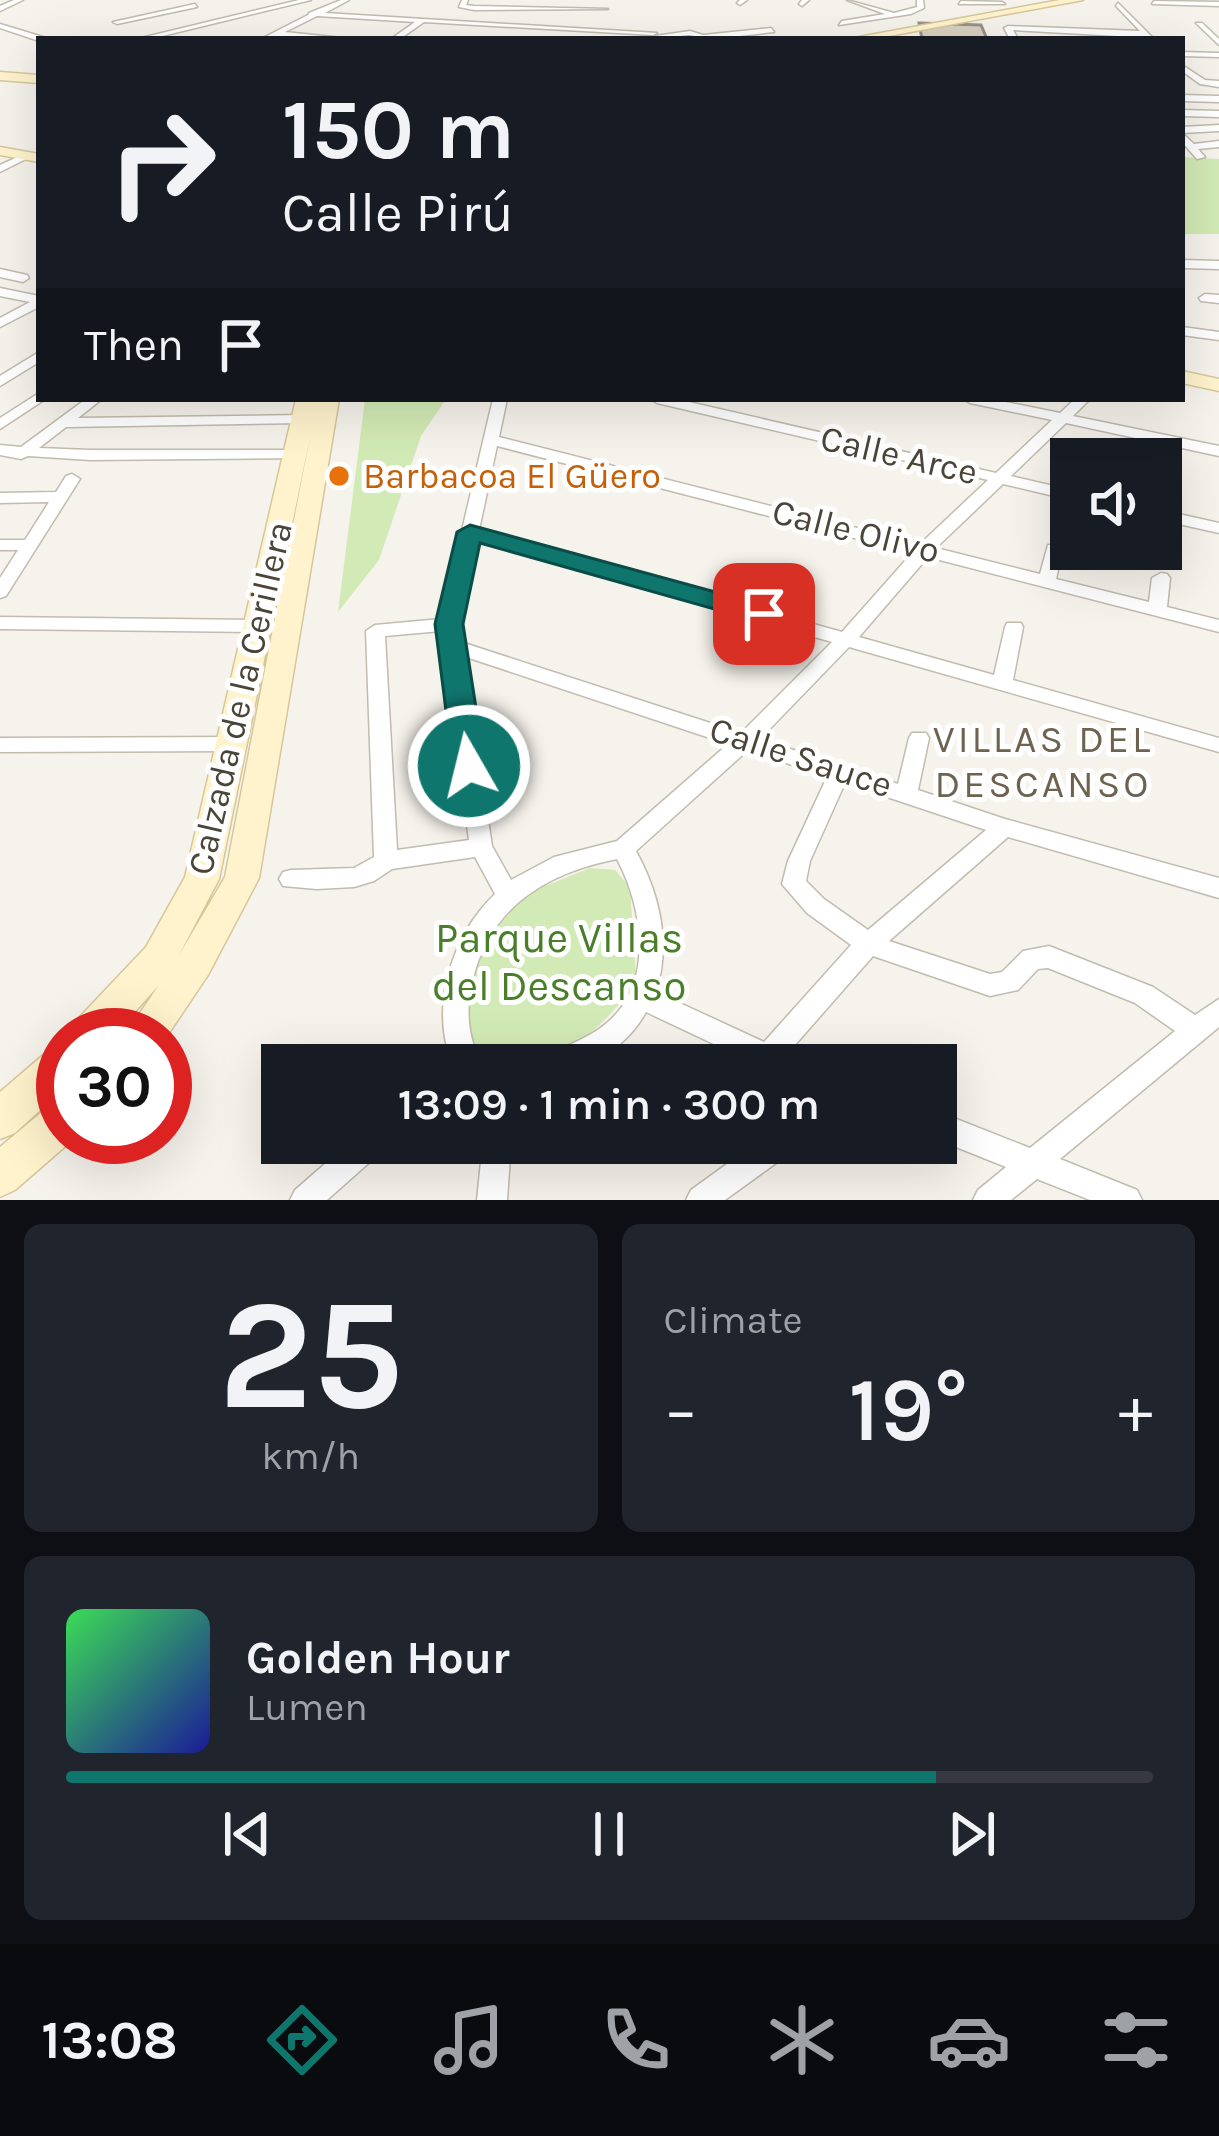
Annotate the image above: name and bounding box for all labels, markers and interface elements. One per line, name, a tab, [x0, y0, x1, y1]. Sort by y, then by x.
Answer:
text: 150 m	[282, 81, 515, 179]
icon: right	[84, 84, 240, 240]
text: Calle Pirú	[282, 181, 514, 245]
icon: arrive	[208, 312, 274, 378]
text: Then	[84, 319, 184, 371]
street label: Calle Arce	[816, 417, 982, 493]
map controls	[1050, 438, 1182, 570]
button: sound	[1050, 438, 1182, 570]
place label: Barbacoa El Güero	[363, 455, 661, 497]
marker: Barbacoa El Güero	[326, 463, 352, 489]
street label: Calle Olivo	[768, 490, 944, 572]
street label: Calzada de la Cerillera	[179, 517, 301, 879]
pin	[713, 563, 815, 665]
icon: arrive	[731, 581, 797, 647]
position arrow	[406, 703, 532, 829]
street label: Calle Sauce	[704, 708, 898, 806]
district label: VILLAS DEL DESCANSO	[933, 716, 1153, 807]
park label: Parque Villas del Descanso	[432, 913, 686, 1011]
speed limit sign: 30	[36, 1008, 192, 1164]
text: 13:09 · 1 min · 300 m	[398, 1078, 820, 1130]
text: 25	[218, 1264, 403, 1446]
text: Climate	[664, 1297, 803, 1343]
text: 19°	[849, 1357, 968, 1463]
text: −	[664, 1371, 698, 1449]
text: +	[1118, 1371, 1153, 1449]
text: km/h	[261, 1433, 360, 1479]
text: Golden Hour	[246, 1632, 510, 1684]
text: Lumen	[246, 1684, 368, 1730]
icon: previous	[214, 1801, 280, 1867]
icon: pause	[576, 1801, 642, 1867]
icon: next	[939, 1801, 1005, 1867]
icon: directions	[260, 1998, 344, 2082]
icon: music	[427, 1998, 511, 2082]
icon: phone	[594, 1998, 678, 2082]
icon: climate	[760, 1998, 844, 2082]
icon: car	[927, 1998, 1011, 2082]
icon: filters	[1094, 1998, 1178, 2082]
text: 13:08	[41, 2008, 178, 2072]

